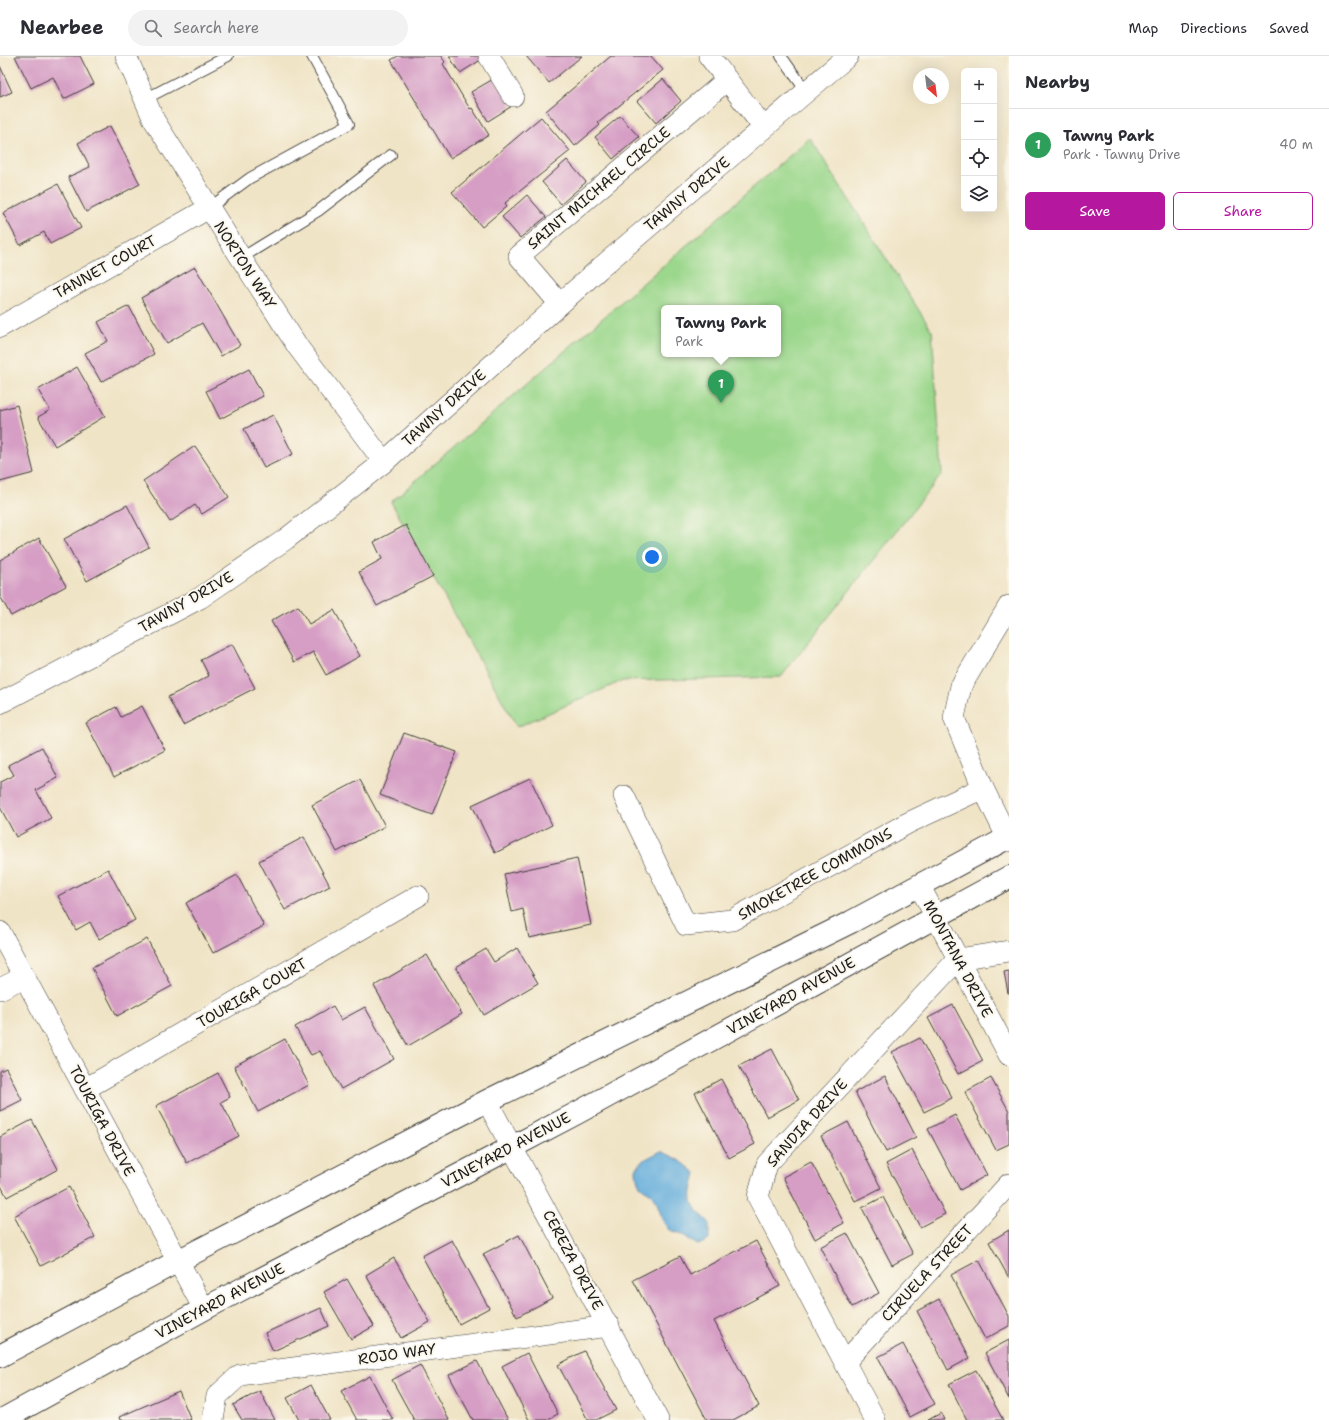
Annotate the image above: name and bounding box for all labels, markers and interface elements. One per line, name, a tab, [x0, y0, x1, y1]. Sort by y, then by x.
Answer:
search box	[128, 10, 408, 46]
text: Nearbee	[20, 15, 104, 40]
icon: search	[142, 17, 164, 39]
text: Search here	[174, 18, 259, 38]
text: Map	[1129, 19, 1159, 37]
text: Directions	[1181, 19, 1247, 37]
text: Saved	[1269, 19, 1309, 37]
north arrow	[913, 68, 949, 104]
map controls	[961, 68, 997, 212]
button: +	[961, 68, 997, 104]
text: Nearby	[1025, 71, 1090, 93]
button: −	[961, 104, 997, 140]
street label: SAINT MICHAEL CIRCLE	[523, 122, 675, 254]
text: Tawny Park	[1063, 126, 1154, 146]
text: 1	[1035, 136, 1041, 153]
text: 40 m	[1279, 136, 1313, 153]
button: locate	[961, 140, 997, 176]
text: Park · Tawny Drive	[1063, 146, 1181, 163]
street label: TAWNY DRIVE	[640, 152, 734, 236]
button: layers	[961, 176, 997, 212]
button: Save	[1025, 192, 1165, 230]
button: Share	[1173, 192, 1313, 230]
street label: NORTON WAY	[209, 217, 281, 313]
street label: TANNET COURT	[50, 231, 160, 303]
popup	[661, 305, 781, 357]
text: Tawny Park	[675, 313, 767, 333]
text: Park	[675, 333, 703, 350]
street label: TAWNY DRIVE	[398, 365, 490, 451]
pin: 1	[708, 370, 734, 403]
your location	[642, 547, 662, 567]
street label: TAWNY DRIVE	[135, 567, 237, 637]
street label: SMOKETREE COMMONS	[734, 823, 896, 925]
street label: MONTANA DRIVE	[919, 897, 997, 1021]
street label: VINEYARD AVENUE	[723, 952, 859, 1040]
street label: TOURIGA COURT	[193, 953, 311, 1033]
street label: TOURIGA DRIVE	[64, 1062, 140, 1180]
street label: SANDIA DRIVE	[762, 1075, 852, 1171]
street label: VINEYARD AVENUE	[438, 1107, 574, 1193]
street label: CEREZA DRIVE	[538, 1206, 608, 1314]
street label: CIRUELA STREET	[877, 1220, 977, 1326]
street label: VINEYARD AVENUE	[152, 1258, 288, 1344]
street label: ROJO WAY	[357, 1339, 437, 1369]

